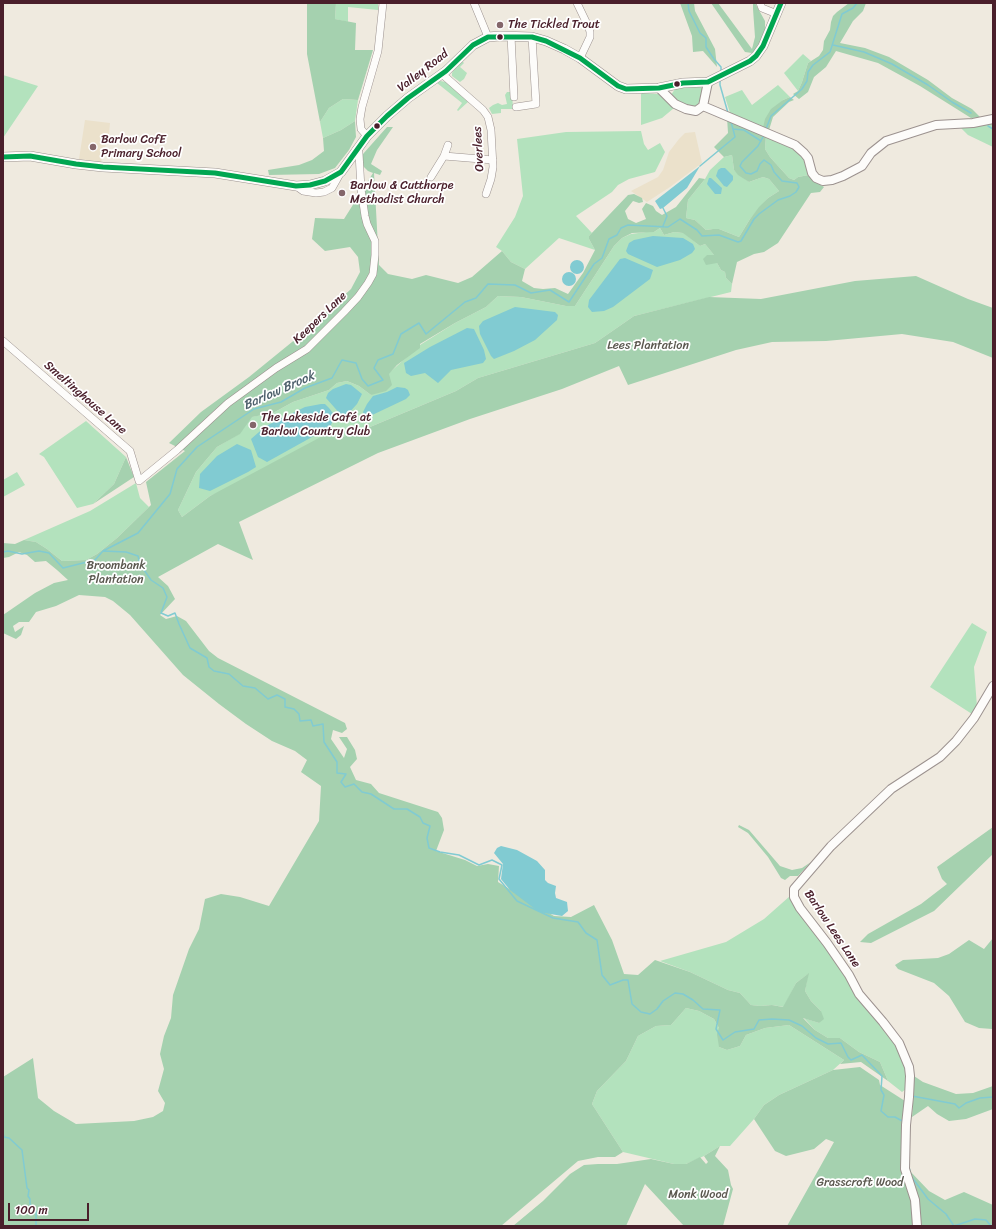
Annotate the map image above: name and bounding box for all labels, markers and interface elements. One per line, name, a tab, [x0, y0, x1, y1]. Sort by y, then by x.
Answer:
place label: The Tickled Trout	[508, 18, 600, 32]
marker: The Tickled Trout	[495, 20, 505, 30]
unlabelled marker	[495, 32, 505, 42]
street label: Valley Road	[395, 47, 451, 95]
unlabelled marker	[672, 79, 682, 89]
unlabelled marker	[372, 121, 382, 131]
street label: Overlees	[471, 126, 487, 172]
place label: Barlow CofE Primary School	[101, 133, 181, 161]
marker: Barlow CofE Primary School	[88, 142, 98, 152]
place label: Barlow & Cutthorpe Methodist Church	[350, 179, 453, 207]
marker: Barlow & Cutthorpe Methodist Church	[337, 188, 347, 198]
street label: Keepers Lane	[290, 289, 350, 347]
park label: Lees Plantation	[607, 339, 689, 353]
street label: Smeltinghouse Lane	[41, 358, 129, 438]
water label: Barlow Brook	[241, 368, 317, 414]
place label: The Lakeside Café at Barlow Country Club	[261, 411, 371, 439]
marker: The Lakeside Café at Barlow Country Club	[248, 420, 258, 430]
park label: Broombank Plantation	[86, 559, 146, 587]
street label: Barlow Lees Lane	[801, 888, 863, 970]
park label: Grasscroft Wood	[817, 1176, 903, 1190]
park label: Monk Wood	[668, 1188, 728, 1202]
scale bar	[10, 1195, 91, 1221]
text: 100 m	[15, 1199, 48, 1221]

